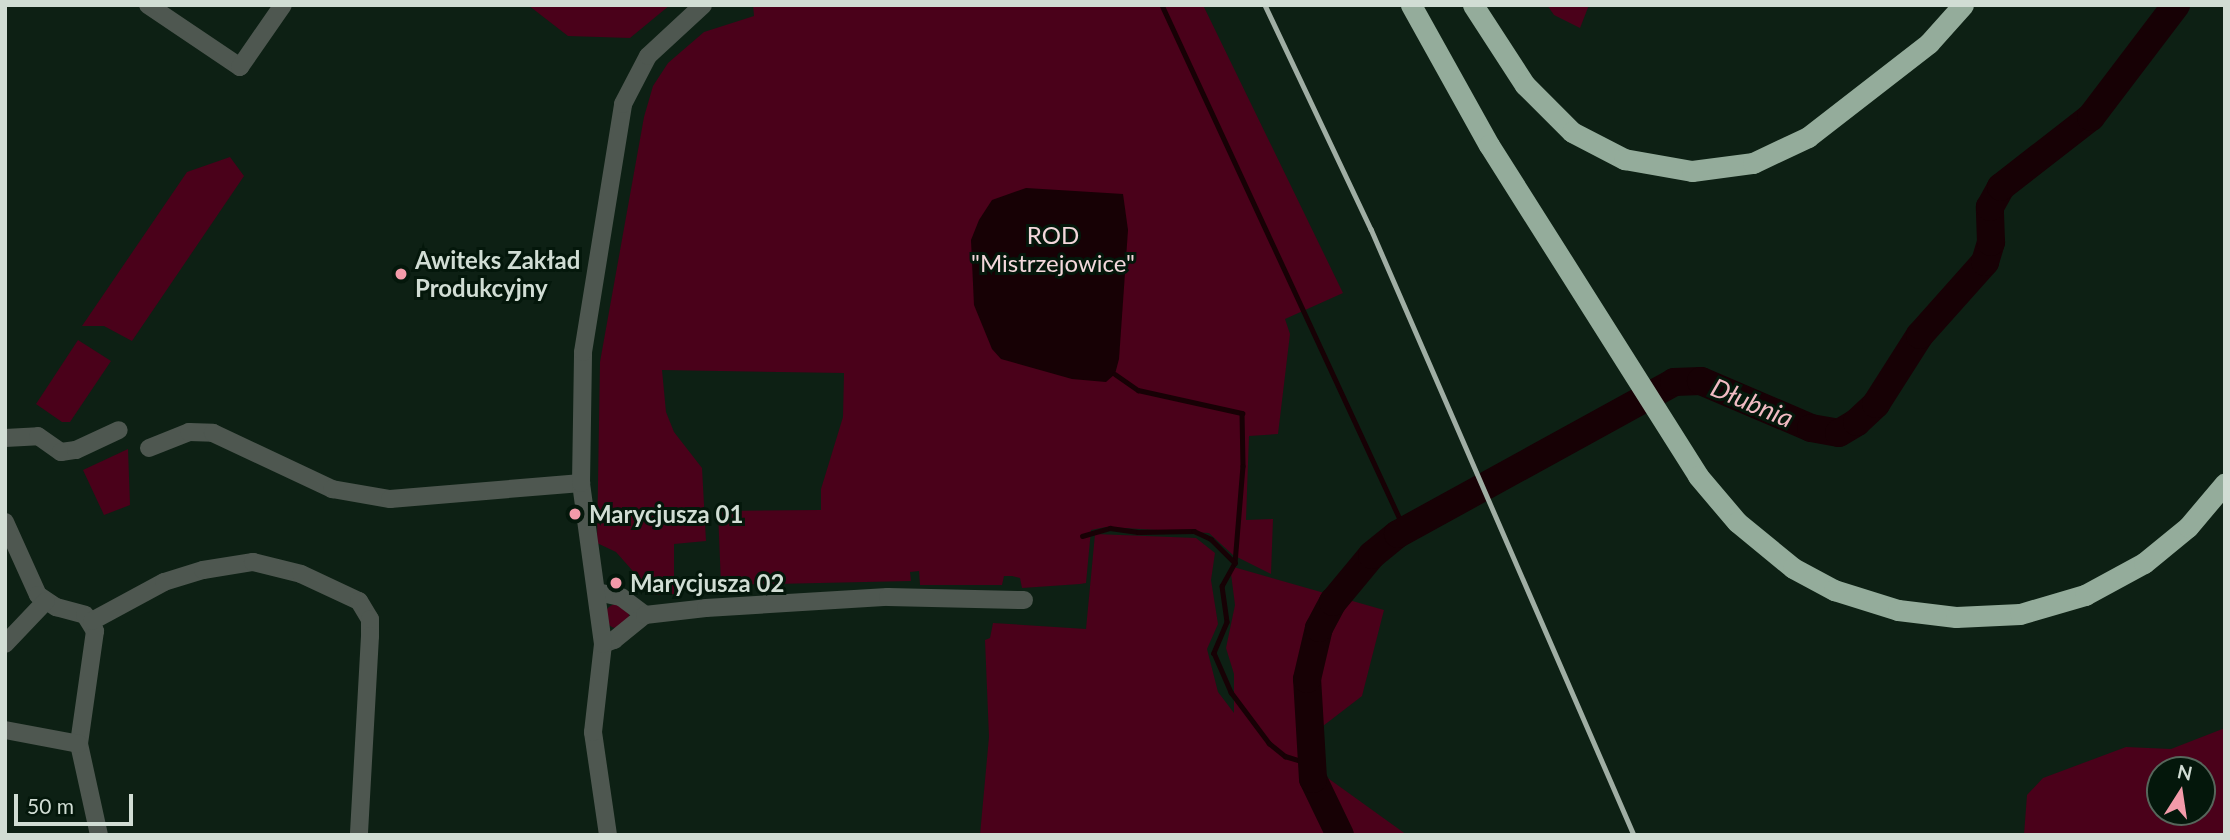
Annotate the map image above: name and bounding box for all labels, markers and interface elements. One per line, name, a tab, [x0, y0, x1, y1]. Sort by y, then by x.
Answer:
park label: ROD "Mistrzejowice"	[971, 221, 1135, 277]
place label: Awiteks Zakład Produkcyjny	[415, 246, 580, 302]
marker: Awiteks Zakład Produkcyjny	[393, 266, 409, 282]
water label: Dłubnia	[1706, 372, 1798, 434]
place label: Marycjusza 01	[589, 500, 743, 528]
marker: Marycjusza 01	[567, 506, 583, 522]
place label: Marycjusza 02	[630, 569, 784, 597]
marker: Marycjusza 02	[608, 575, 624, 591]
north arrow	[2146, 756, 2216, 826]
text: N	[2175, 759, 2195, 785]
scale bar	[18, 780, 136, 824]
text: 50 m	[27, 793, 74, 818]

